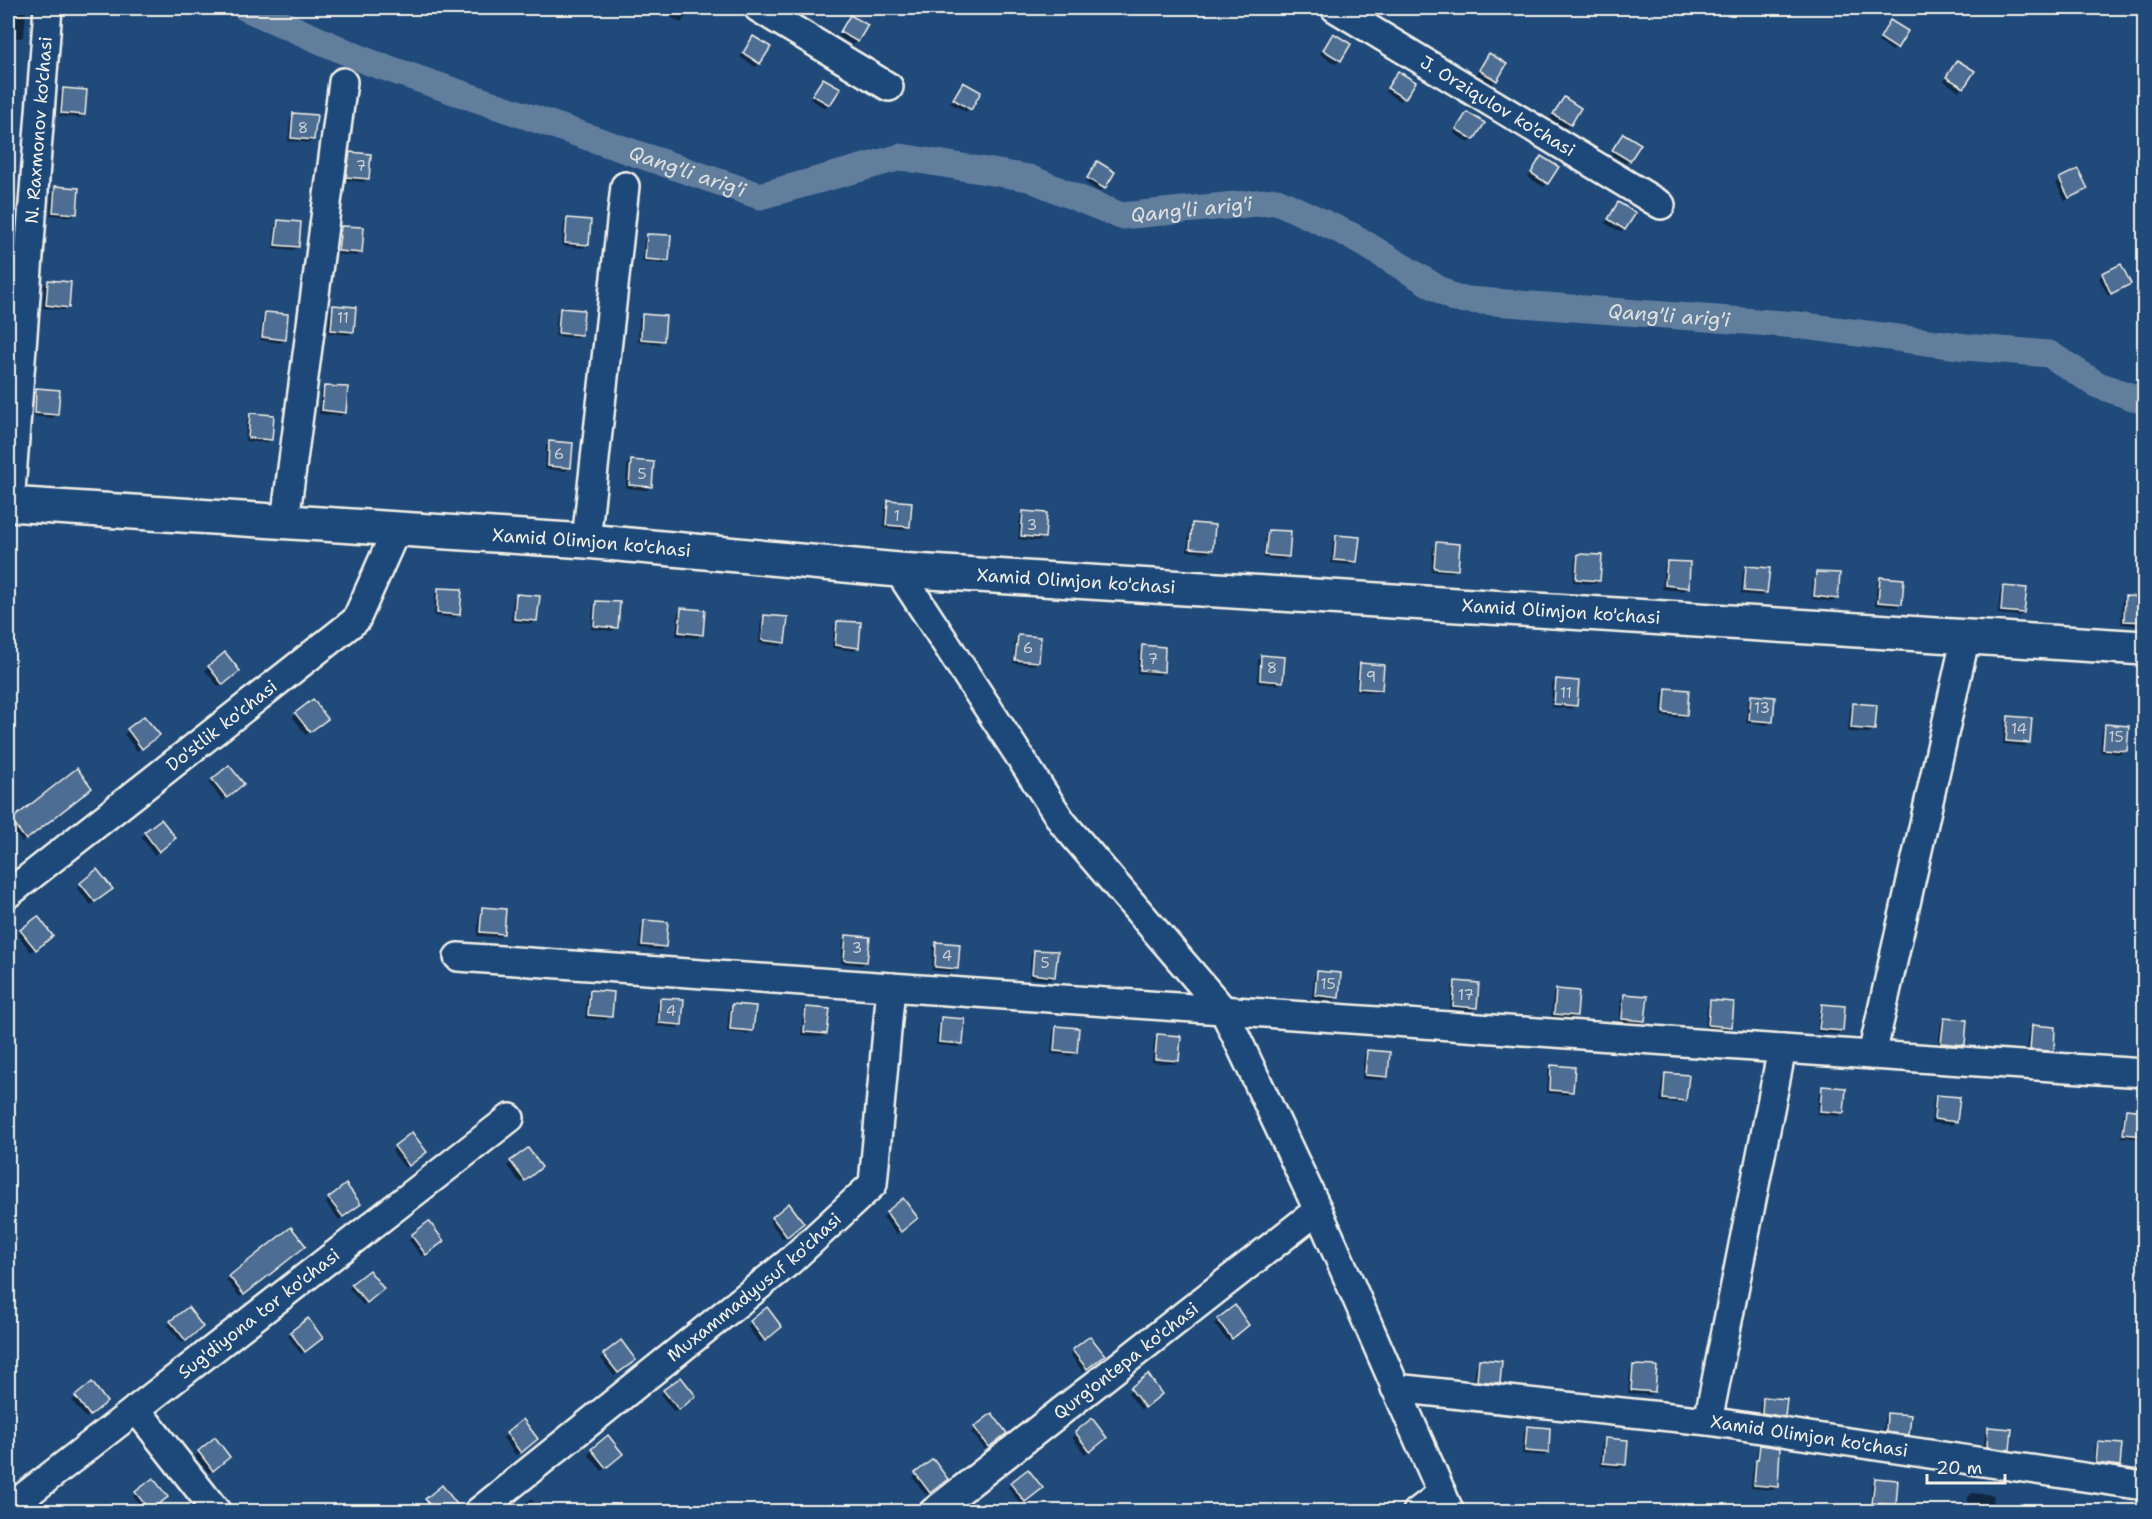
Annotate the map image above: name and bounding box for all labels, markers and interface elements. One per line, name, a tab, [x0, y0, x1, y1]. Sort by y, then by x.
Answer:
street label: N. Raxmonov ko'chasi	[20, 36, 58, 225]
street label: J. Orziqulov ko'chasi	[1416, 50, 1580, 162]
house number: 8	[298, 118, 308, 138]
water label: Qang'li arig'i	[625, 139, 750, 203]
house number: 7	[356, 156, 366, 176]
water label: Qang'li arig'i	[1129, 190, 1254, 228]
water label: Qang'li arig'i	[1607, 298, 1731, 333]
house number: 11	[337, 308, 349, 328]
house number: 6	[554, 444, 564, 464]
house number: 5	[637, 464, 647, 484]
house number: 1	[894, 506, 900, 526]
house number: 3	[1027, 515, 1037, 535]
street label: Xamid Olimjon ko'chasi	[492, 523, 692, 563]
street label: Xamid Olimjon ko'chasi	[976, 563, 1176, 599]
street label: Xamid Olimjon ko'chasi	[1461, 593, 1661, 630]
house number: 6	[1023, 638, 1033, 658]
house number: 7	[1148, 649, 1158, 669]
house number: 8	[1267, 658, 1277, 678]
house number: 9	[1366, 667, 1376, 687]
street label: Do'stlik ko'chasi	[161, 674, 282, 777]
house number: 11	[1560, 683, 1572, 703]
house number: 13	[1754, 698, 1770, 718]
house number: 14	[2011, 719, 2027, 739]
house number: 15	[2108, 727, 2124, 747]
house number: 3	[852, 938, 862, 958]
house number: 4	[942, 946, 952, 966]
house number: 5	[1040, 953, 1050, 973]
house number: 15	[1320, 974, 1336, 994]
house number: 17	[1458, 985, 1474, 1005]
house number: 4	[666, 1001, 676, 1021]
street label: Muxammadyusuf ko'chasi	[662, 1207, 847, 1368]
street label: Sug'diyona tor ko'chasi	[173, 1243, 345, 1384]
street label: Qurg'ontepa ko'chasi	[1048, 1297, 1204, 1425]
street label: Xamid Olimjon ko'chasi	[1709, 1410, 1910, 1463]
scale bar	[1927, 1447, 2005, 1485]
text: 20 m	[1936, 1456, 1982, 1480]

